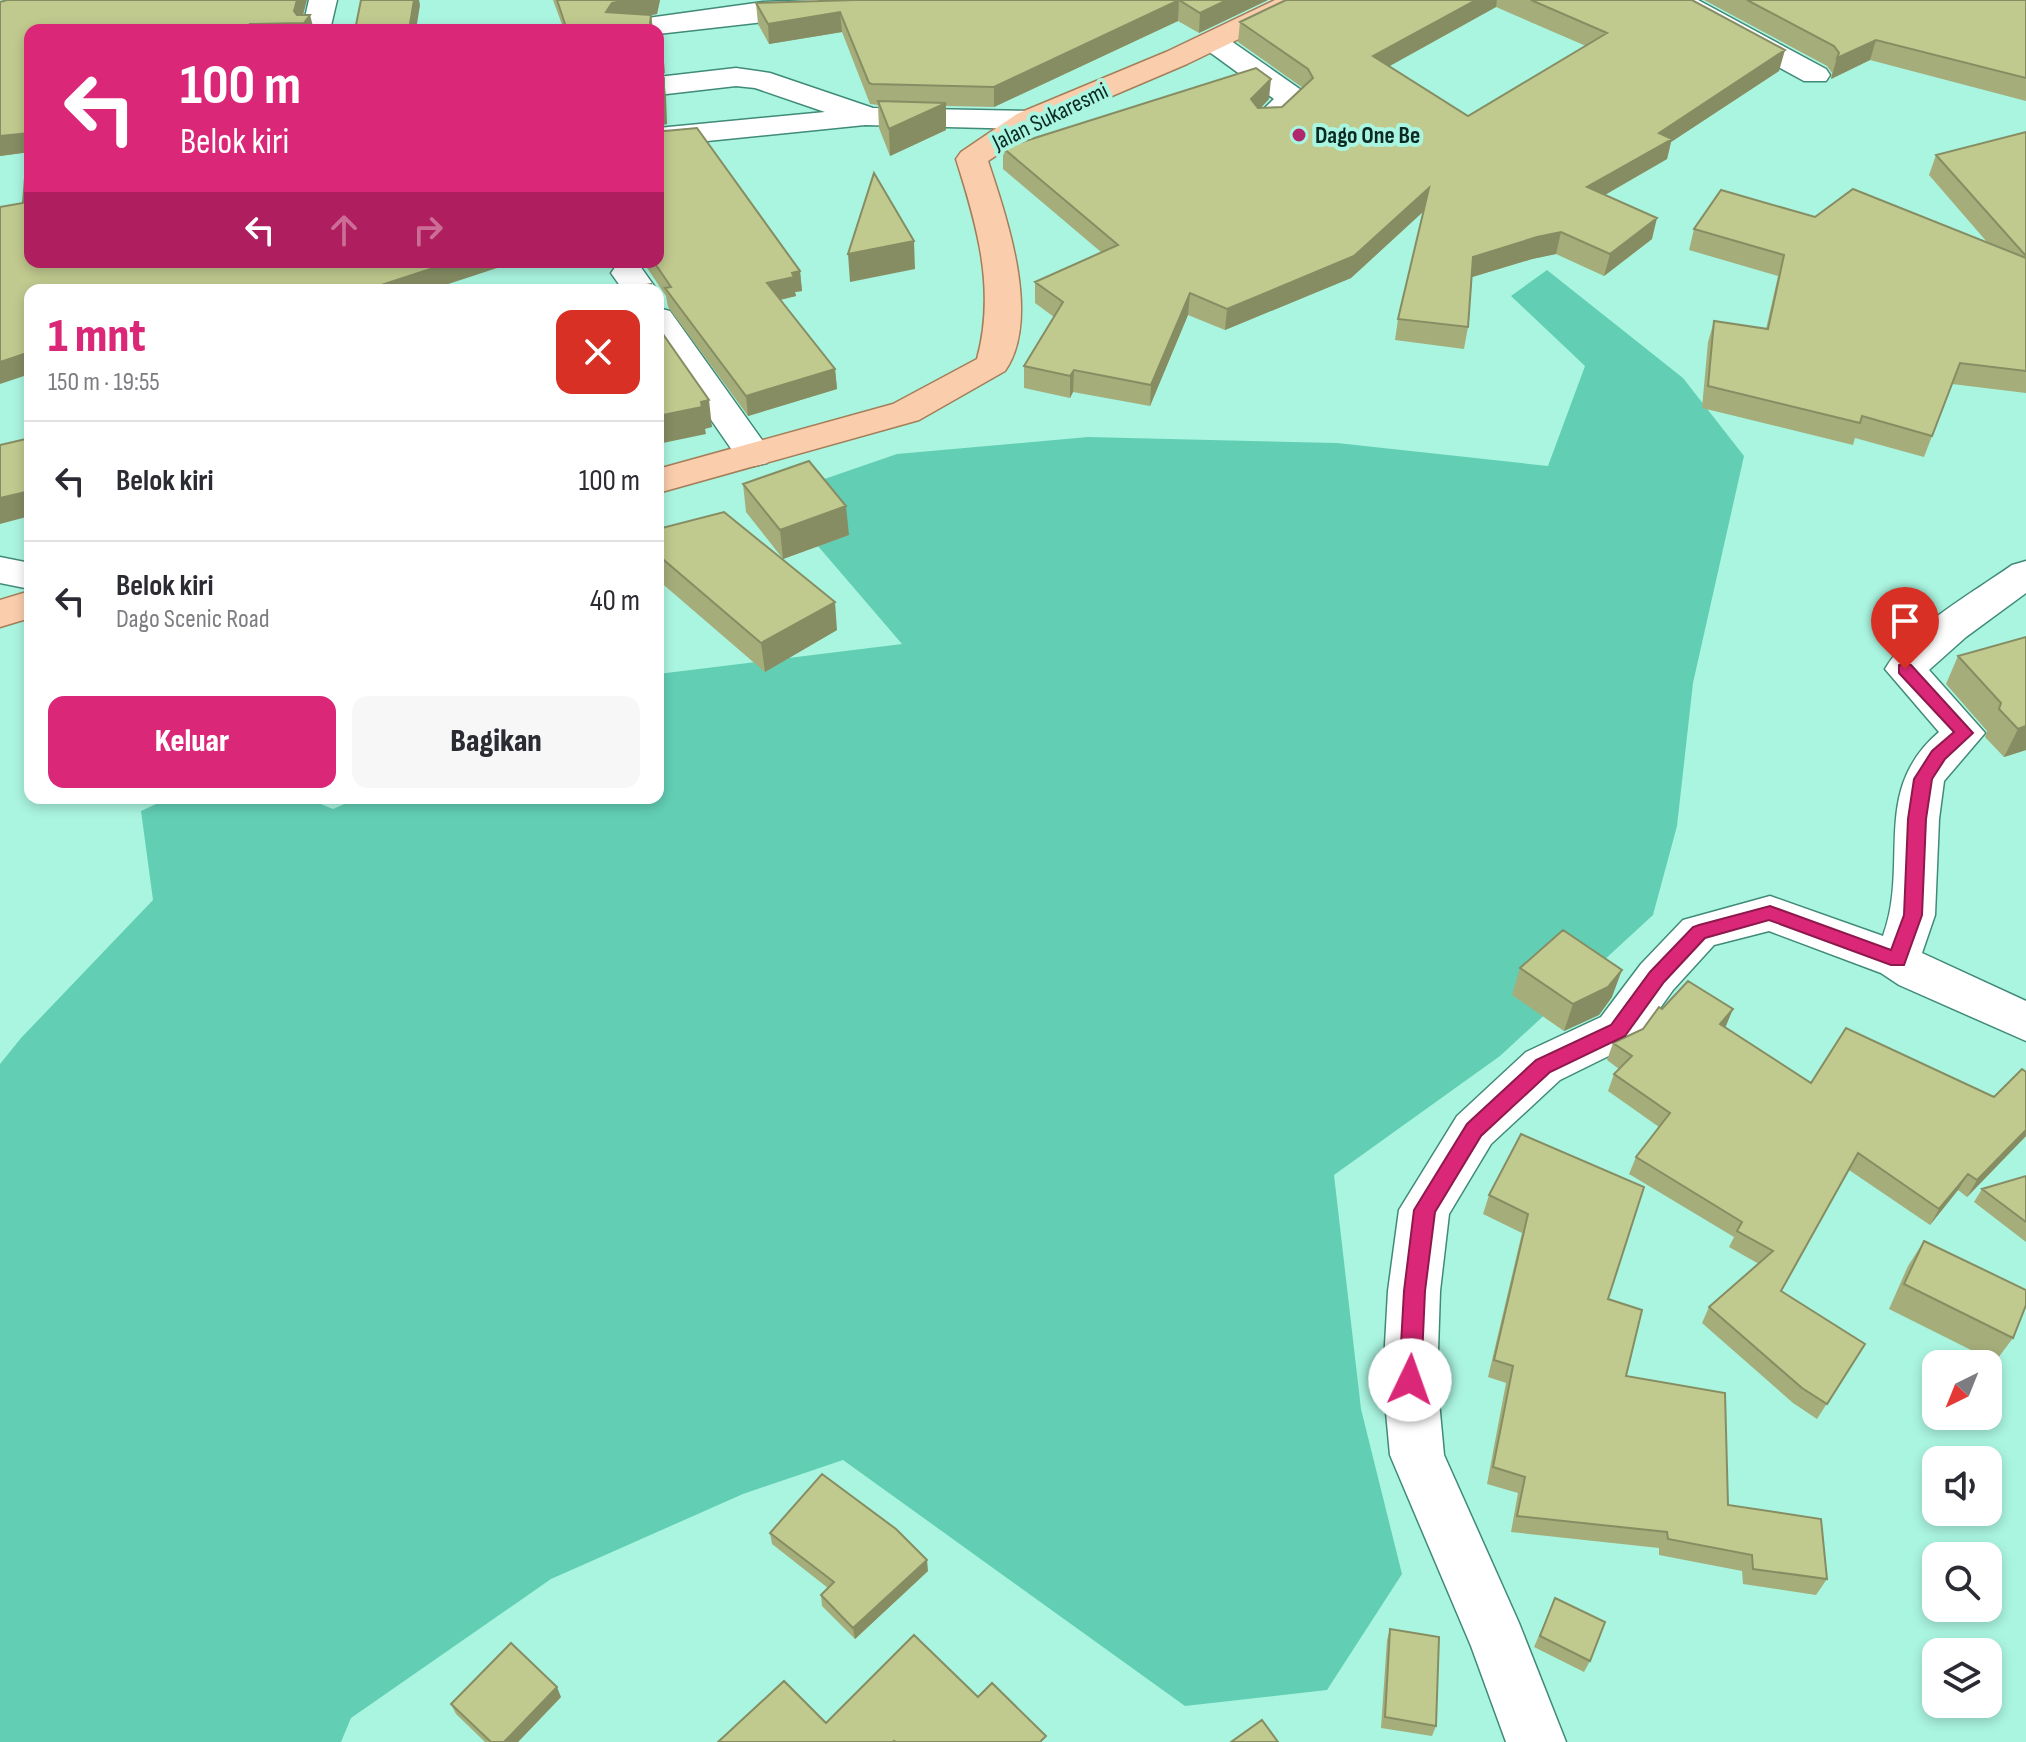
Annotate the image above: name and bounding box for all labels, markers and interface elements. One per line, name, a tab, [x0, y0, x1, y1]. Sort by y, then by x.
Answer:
text: 100 m	[180, 53, 301, 120]
icon: left	[48, 56, 152, 160]
street label: Jalan Sukaresmi	[987, 76, 1113, 157]
text: Belok kiri	[180, 121, 289, 164]
place label: Dago One Be	[1315, 121, 1420, 150]
marker: Dago One Be	[1290, 126, 1308, 144]
icon: left	[238, 208, 282, 252]
icon: ahead	[322, 208, 366, 252]
icon: right	[406, 208, 450, 252]
text: 1 mnt	[48, 308, 146, 365]
button: close	[556, 310, 640, 394]
text: 150 m · 19:55	[48, 367, 160, 398]
icon: left	[48, 459, 92, 503]
text: Belok kiri	[116, 463, 214, 499]
text: 100 m	[579, 463, 640, 499]
text: Belok kiri	[116, 568, 214, 604]
icon: left	[48, 579, 92, 623]
text: 40 m	[590, 583, 640, 619]
pin	[1871, 587, 1939, 669]
icon: arrive	[1883, 599, 1927, 643]
text: Dago Scenic Road	[116, 604, 270, 635]
button: Keluar	[48, 696, 336, 788]
button: Bagikan	[352, 696, 640, 788]
position arrow	[1368, 1338, 1452, 1422]
north arrow	[1922, 1350, 2002, 1430]
map controls	[1922, 1350, 2002, 1718]
button: sound	[1922, 1446, 2002, 1526]
button: search	[1922, 1542, 2002, 1622]
button: layers	[1922, 1638, 2002, 1718]

